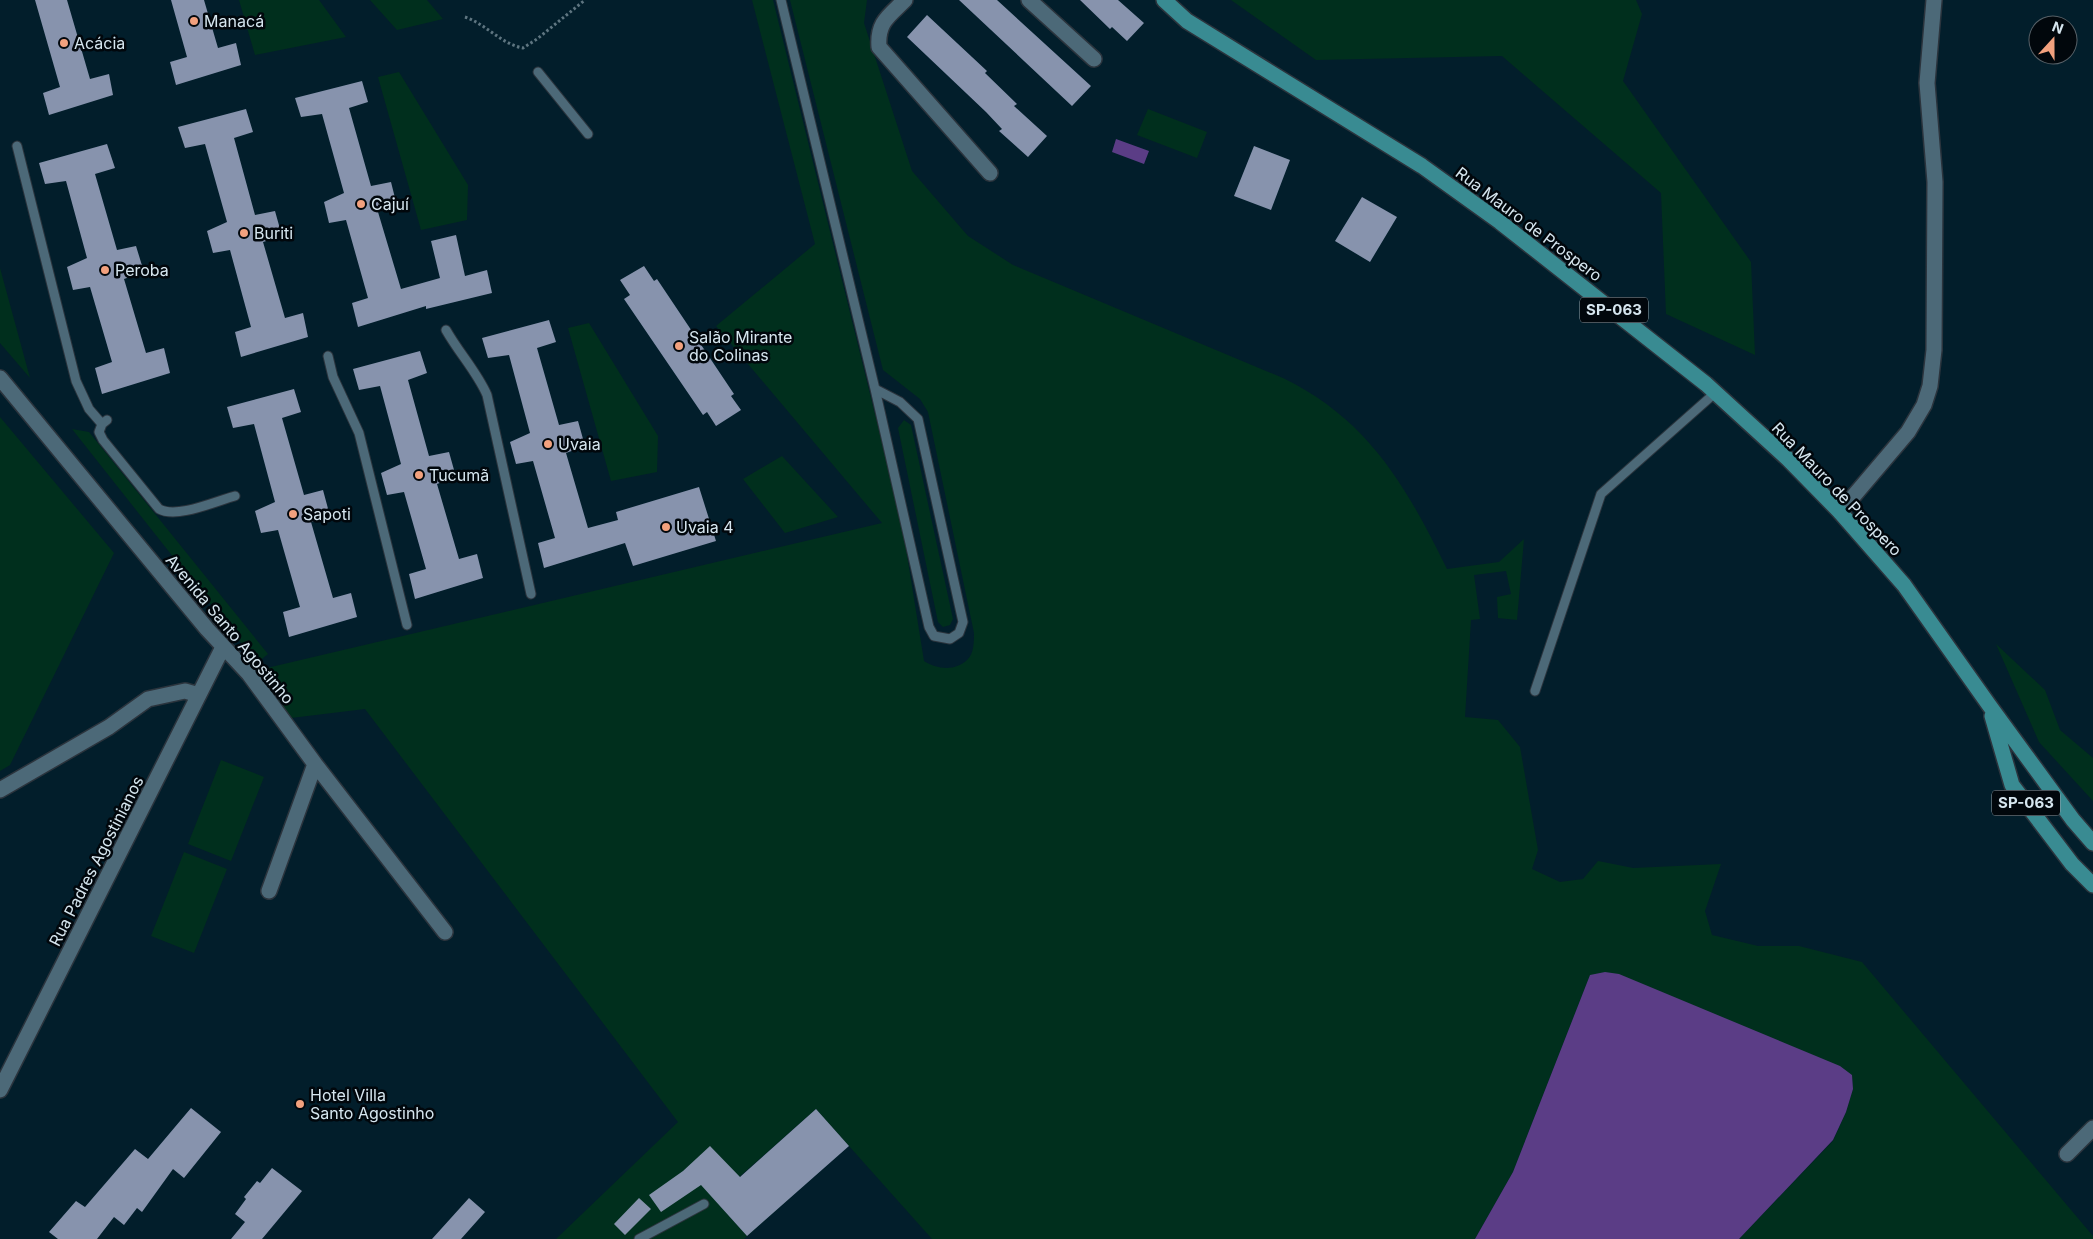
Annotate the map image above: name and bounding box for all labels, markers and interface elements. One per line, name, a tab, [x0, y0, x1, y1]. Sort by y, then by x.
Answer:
place label: Manacá	[204, 11, 264, 31]
marker: Manacá	[188, 15, 200, 27]
north arrow	[2028, 15, 2078, 65]
text: N	[2050, 18, 2066, 37]
place label: Acácia	[74, 33, 125, 53]
marker: Acácia	[58, 37, 70, 49]
street label: Rua Mauro de Prospero	[1452, 162, 1606, 286]
place label: Cajuí	[371, 194, 409, 214]
marker: Cajuí	[355, 198, 367, 210]
place label: Buriti	[254, 223, 293, 243]
marker: Buriti	[238, 227, 250, 239]
place label: Peroba	[115, 260, 169, 280]
marker: Peroba	[99, 264, 111, 276]
road number: SP-063	[1580, 298, 1648, 322]
place label: Salão Mirante do Colinas	[689, 327, 792, 365]
marker: Salão Mirante do Colinas	[673, 340, 685, 352]
street label: Rua Mauro de Prospero	[1768, 418, 1906, 560]
place label: Uvaia	[558, 434, 601, 454]
marker: Uvaia	[542, 438, 554, 450]
place label: Tucumã	[429, 465, 489, 485]
marker: Tucumã	[413, 469, 425, 481]
place label: Sapoti	[303, 504, 351, 524]
marker: Sapoti	[287, 508, 299, 520]
place label: Uvaia 4	[676, 517, 734, 537]
marker: Uvaia 4	[660, 521, 672, 533]
street label: Avenida Santo Agostinho	[162, 550, 298, 708]
street label: Rua Padres Agostinianos	[44, 773, 148, 949]
road number: SP-063	[1992, 790, 2060, 816]
place label: Hotel Villa Santo Agostinho	[310, 1085, 434, 1123]
marker: Hotel Villa Santo Agostinho	[294, 1098, 306, 1110]

